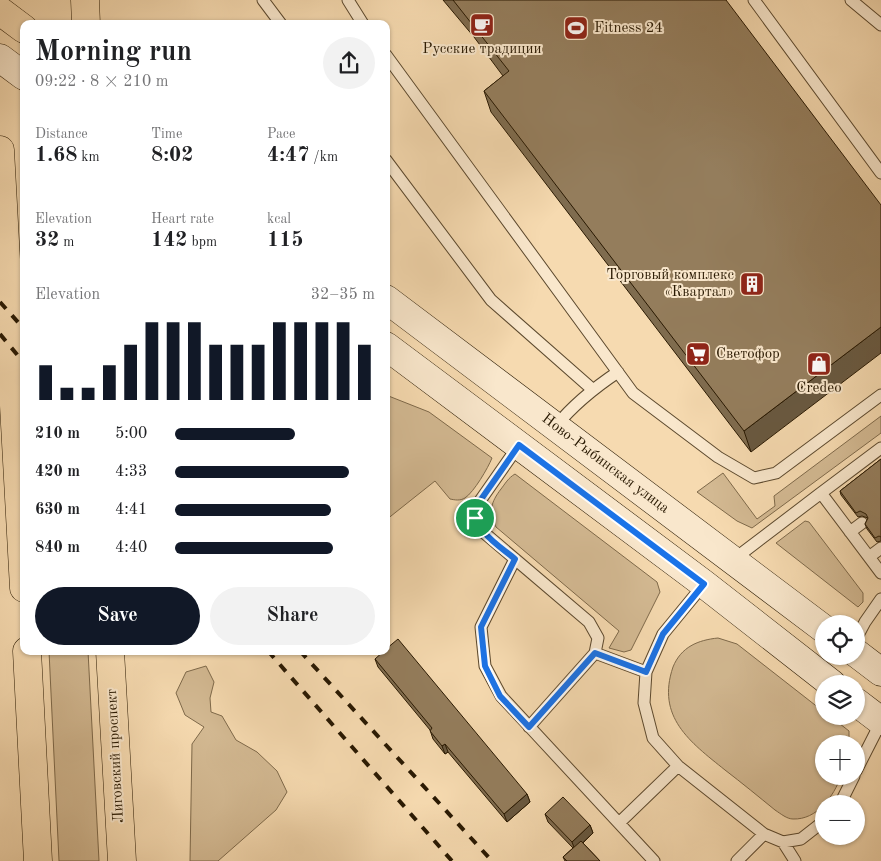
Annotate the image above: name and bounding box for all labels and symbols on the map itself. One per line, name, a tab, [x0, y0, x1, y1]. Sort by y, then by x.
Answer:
cafe icon: Русские традиции	[469, 12, 495, 38]
sports icon: Fitness 24	[563, 15, 589, 41]
place label: Fitness 24	[594, 21, 663, 36]
place label: Русские традиции	[422, 42, 542, 57]
place label: Торговый комплекс «Квартал»	[606, 268, 734, 300]
building icon: Торговый комплекс «Квартал»	[739, 271, 765, 297]
supermarket icon: Светофор	[685, 341, 711, 367]
place label: Светофор	[716, 347, 780, 362]
shop icon: Credeo	[806, 351, 832, 377]
place label: Credeo	[796, 381, 842, 396]
street label: Ново-Рыбинская улица	[539, 411, 672, 517]
pin	[454, 497, 496, 539]
street label: Лиговский проспект	[105, 689, 127, 823]

